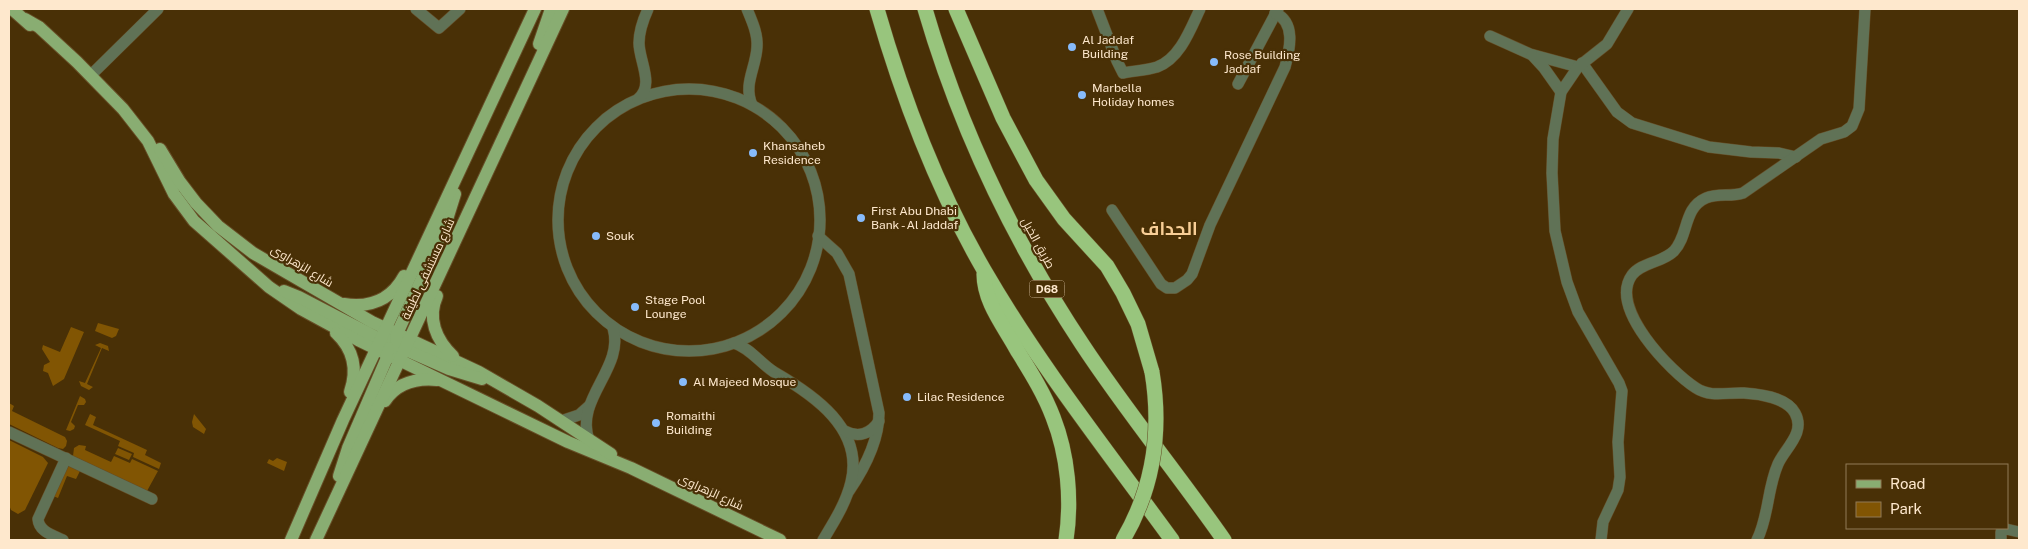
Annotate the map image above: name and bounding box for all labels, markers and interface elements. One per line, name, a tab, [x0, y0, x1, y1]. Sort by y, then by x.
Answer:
place label: Al Jaddaf Building	[1082, 33, 1134, 61]
marker: Al Jaddaf Building	[1066, 41, 1078, 53]
place label: Rose Building Jaddaf	[1224, 48, 1301, 76]
marker: Rose Building Jaddaf	[1208, 56, 1220, 68]
place label: Marbella Holiday homes	[1092, 81, 1174, 109]
marker: Marbella Holiday homes	[1076, 89, 1088, 101]
place label: Khansaheb Residence	[763, 139, 825, 167]
marker: Khansaheb Residence	[747, 147, 759, 159]
place label: First Abu Dhabi Bank - Al Jaddaf	[871, 204, 959, 232]
marker: First Abu Dhabi Bank - Al Jaddaf	[855, 212, 867, 224]
street label: طريق الخيل	[1018, 215, 1058, 271]
street label: شارع مستشفى لطيفة	[398, 216, 458, 322]
district label: الجداف	[1140, 218, 1198, 239]
place label: Souk	[606, 229, 635, 243]
marker: Souk	[590, 230, 602, 242]
street label: شارع الزهراوى	[268, 242, 336, 291]
road number: D68	[1030, 280, 1064, 298]
place label: Stage Pool Lounge	[645, 293, 706, 321]
marker: Stage Pool Lounge	[629, 301, 641, 313]
place label: Al Majeed Mosque	[693, 375, 797, 389]
marker: Al Majeed Mosque	[677, 376, 689, 388]
place label: Lilac Residence	[917, 390, 1005, 404]
marker: Lilac Residence	[901, 391, 913, 403]
place label: Romaithi Building	[666, 409, 715, 437]
marker: Romaithi Building	[650, 417, 662, 429]
legend	[1846, 464, 2008, 529]
street label: شارع الزهراوى	[676, 471, 746, 514]
text: Road	[1890, 475, 1926, 492]
text: Park	[1890, 500, 1922, 517]

